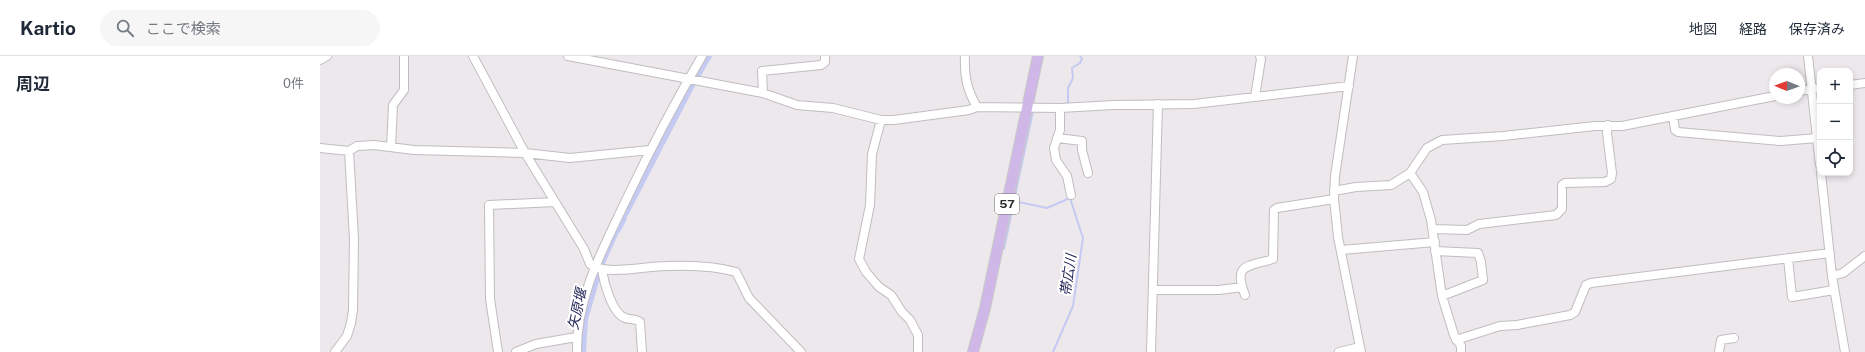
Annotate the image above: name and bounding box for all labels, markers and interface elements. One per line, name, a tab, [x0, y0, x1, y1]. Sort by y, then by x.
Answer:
search box	[100, 10, 380, 46]
text: Kartio	[20, 17, 76, 39]
icon: search	[114, 17, 136, 39]
text: ここで検索	[146, 20, 221, 37]
text: 地図	[1689, 21, 1717, 37]
text: 経路	[1739, 21, 1767, 37]
text: 保存済み	[1789, 21, 1845, 37]
north arrow	[1769, 68, 1805, 104]
map controls	[1817, 68, 1853, 176]
button: +	[1817, 68, 1853, 104]
text: 周辺	[16, 74, 50, 94]
text: 0件	[283, 76, 304, 91]
button: −	[1817, 104, 1853, 140]
button: locate	[1817, 140, 1853, 176]
road number: 57	[995, 194, 1019, 214]
water label: 帯広川	[1057, 251, 1079, 297]
water label: 矢原堰	[565, 284, 590, 331]

